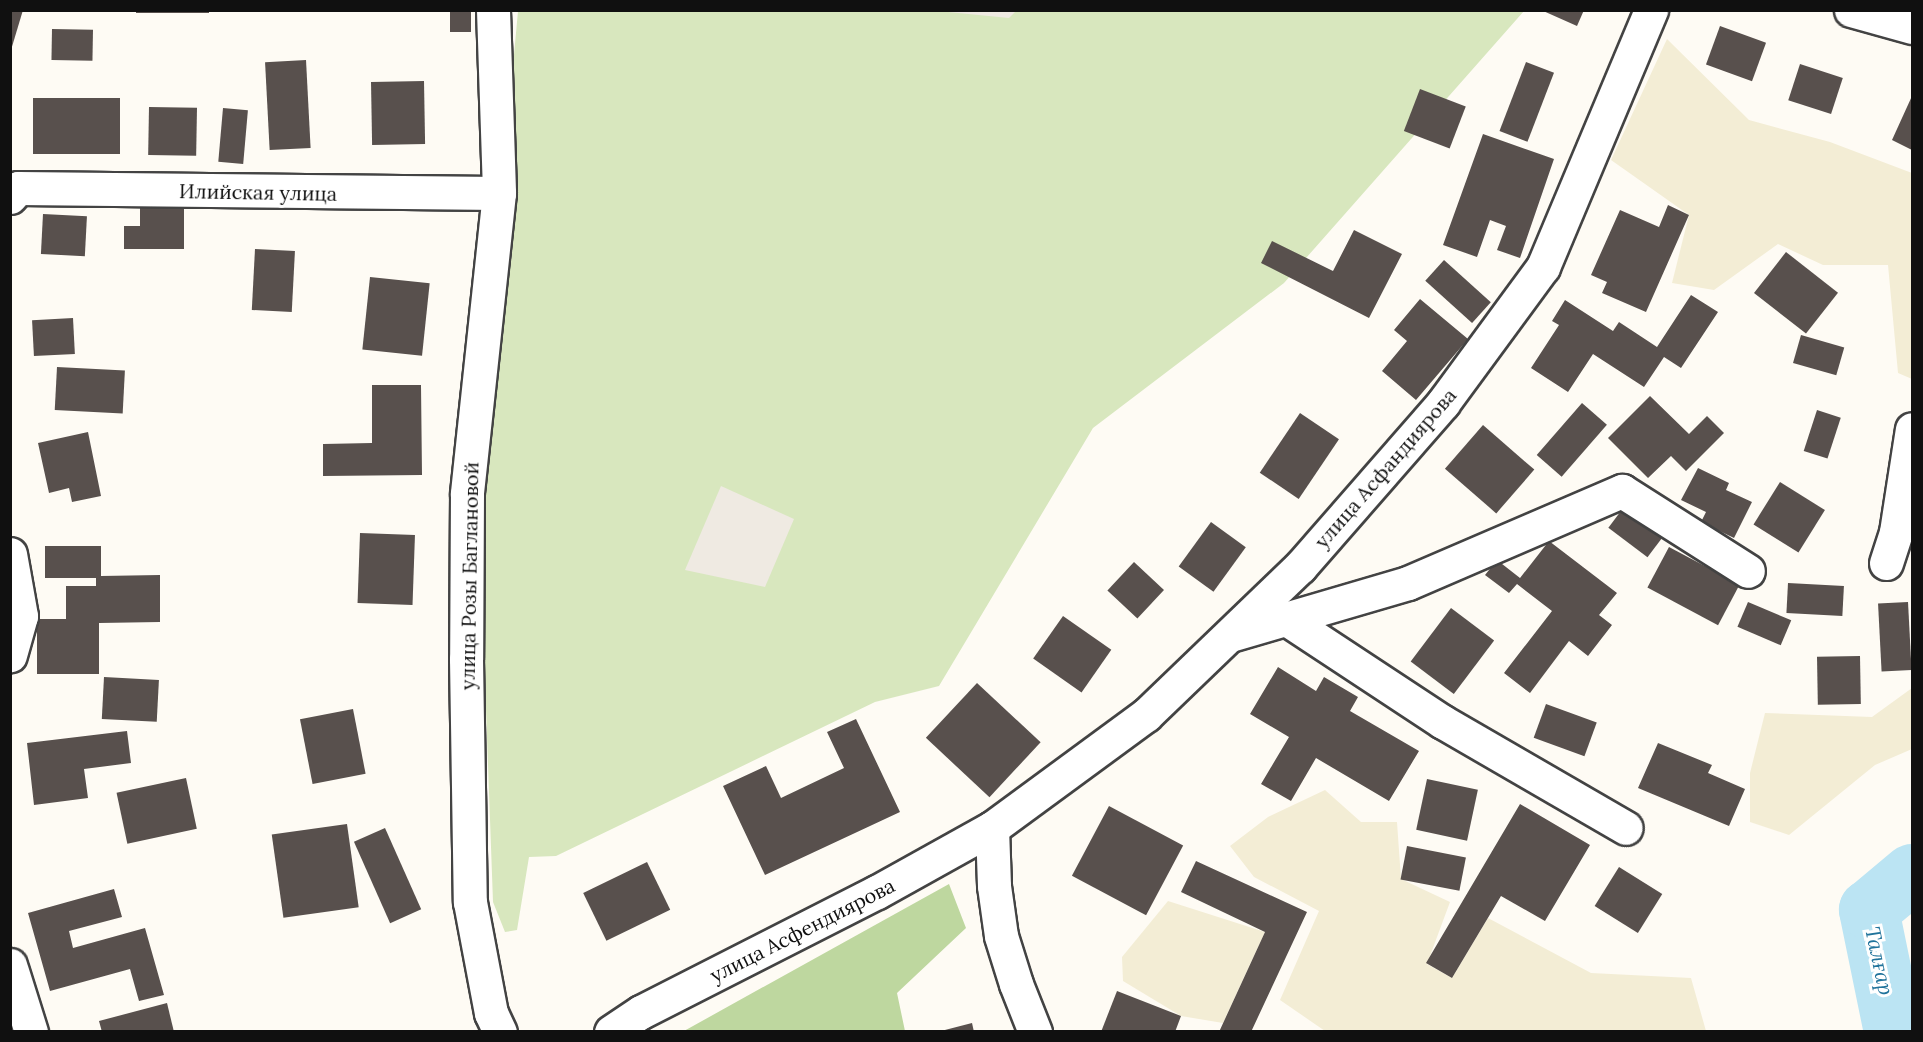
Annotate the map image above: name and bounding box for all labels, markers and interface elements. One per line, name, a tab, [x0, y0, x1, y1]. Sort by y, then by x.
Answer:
street label: Илийская улица	[179, 179, 337, 205]
street label: улица Асфандиярова	[1309, 383, 1461, 553]
street label: улица Розы Баглановой	[455, 462, 483, 690]
street label: улица Асфендиярова	[706, 873, 898, 987]
water label: Талғар	[1860, 925, 1898, 997]

